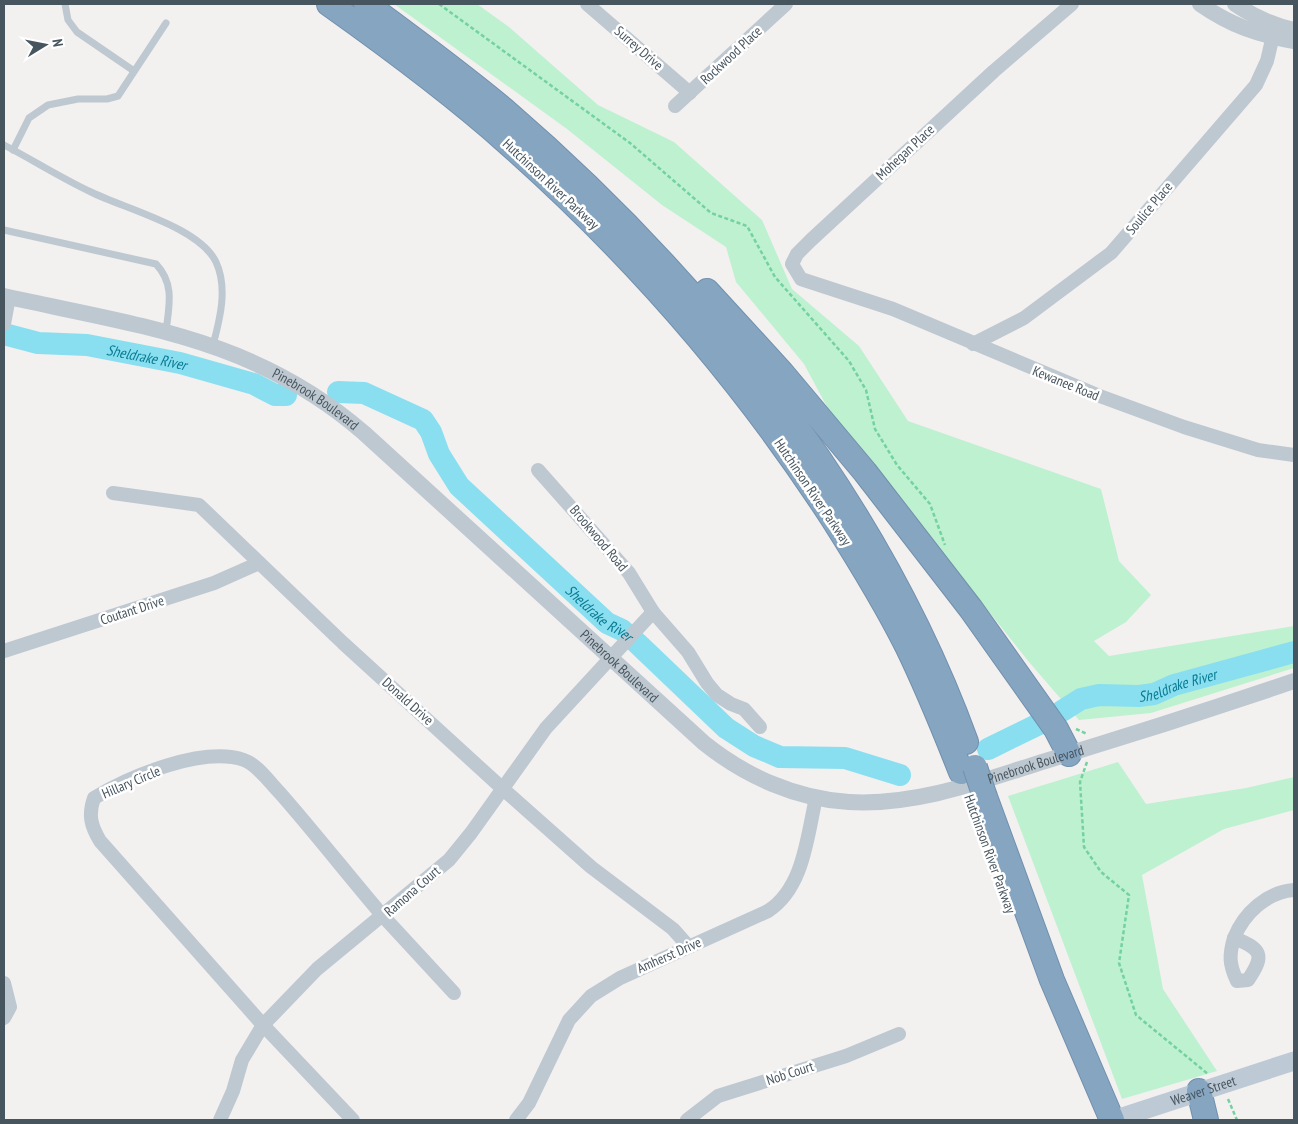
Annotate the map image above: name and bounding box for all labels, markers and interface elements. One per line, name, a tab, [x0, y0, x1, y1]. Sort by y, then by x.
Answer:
north arrow	[20, 20, 70, 70]
street label: Surrey Drive	[611, 22, 667, 74]
street label: Rockwood Place	[696, 22, 766, 88]
text: N	[48, 37, 67, 48]
street label: Mohegan Place	[872, 120, 938, 184]
street label: Hutchinson River Parkway	[499, 135, 603, 234]
street label: Soulice Place	[1122, 178, 1176, 238]
water label: Sheldrake River	[105, 340, 191, 374]
street label: Kewanee Road	[1030, 361, 1102, 405]
street label: Pinebrook Boulevard	[270, 364, 363, 434]
street label: Hutchinson River Parkway	[771, 435, 856, 550]
street label: Brookwood Road	[566, 501, 632, 575]
water label: Sheldrake River	[562, 580, 639, 646]
street label: Coutant Drive	[98, 591, 166, 629]
street label: Pinebrook Boulevard	[577, 626, 663, 706]
water label: Sheldrake River	[1137, 664, 1220, 705]
street label: Donald Drive	[379, 673, 438, 729]
street label: Pinebrook Boulevard	[985, 741, 1086, 788]
street label: Hillary Circle	[99, 762, 163, 802]
street label: Hutchinson River Parkway	[960, 792, 1020, 917]
street label: Ramona Court	[380, 862, 444, 920]
street label: Amherst Drive	[634, 933, 704, 977]
street label: Nob Court	[764, 1057, 816, 1089]
street label: Weaver Street	[1168, 1072, 1238, 1110]

